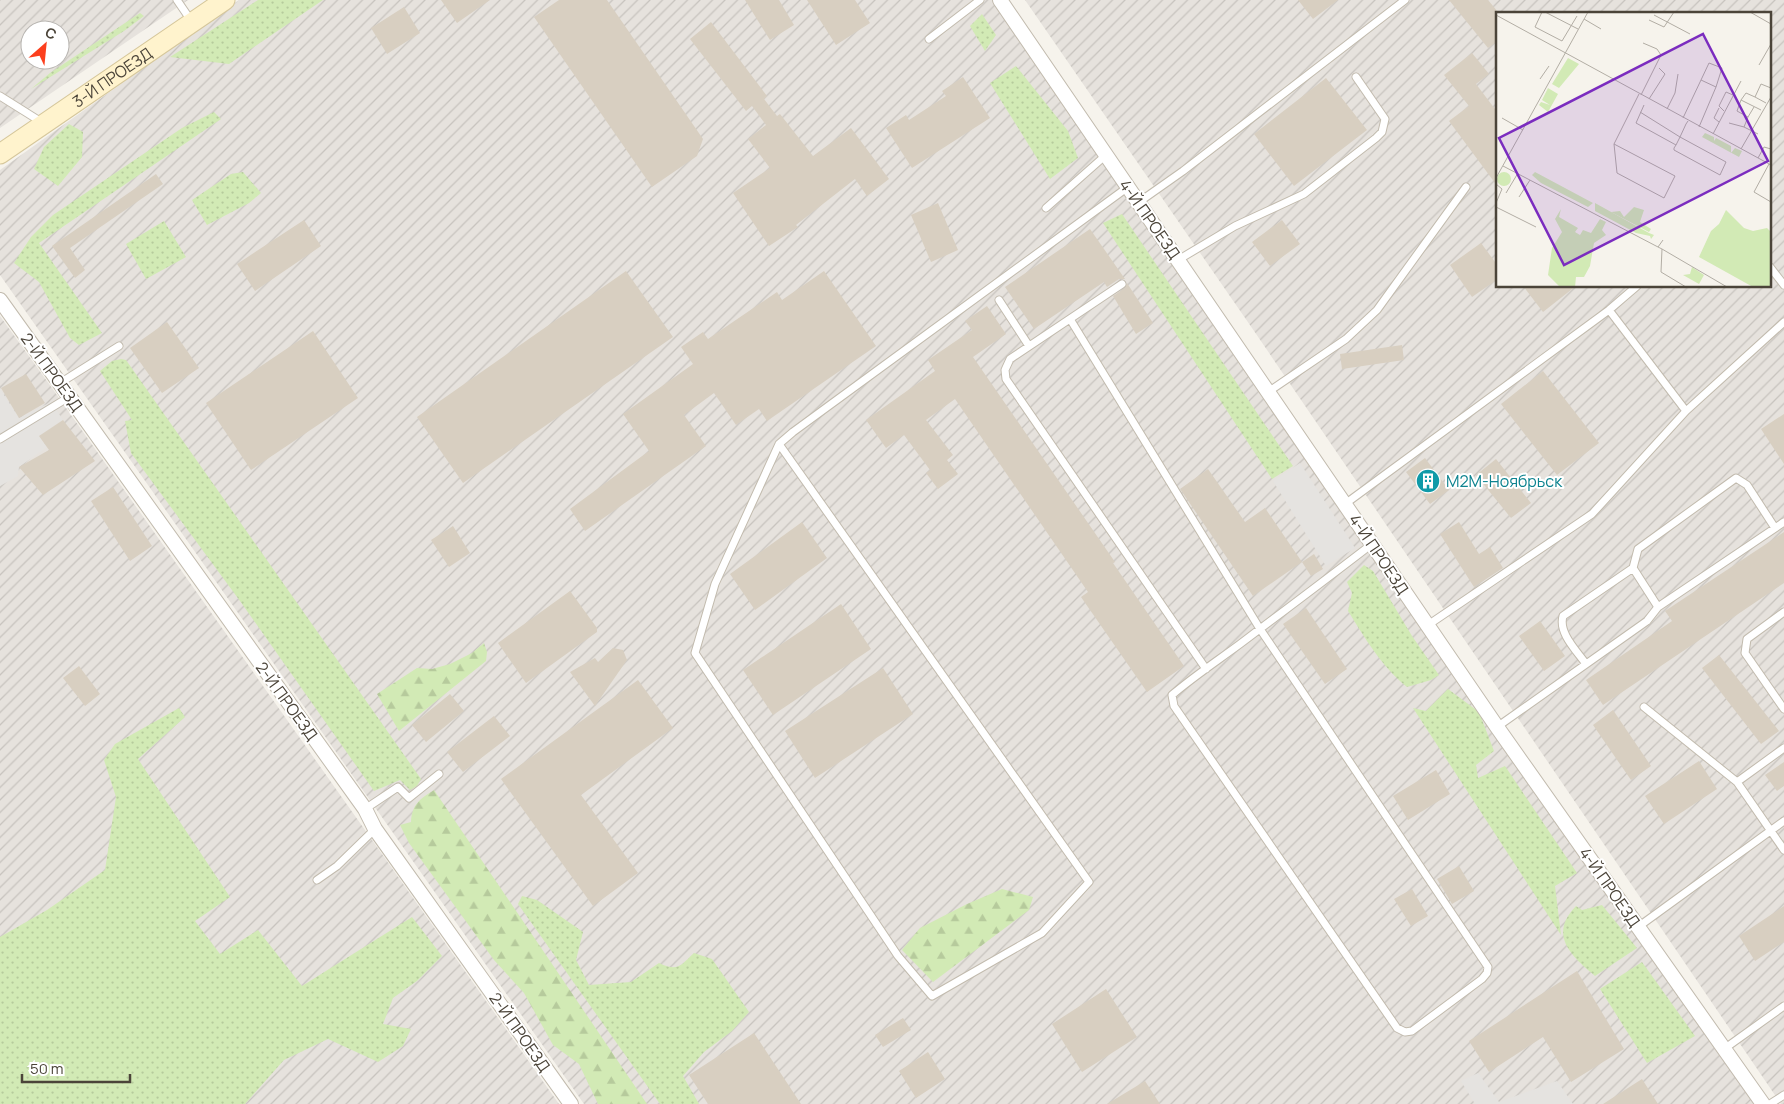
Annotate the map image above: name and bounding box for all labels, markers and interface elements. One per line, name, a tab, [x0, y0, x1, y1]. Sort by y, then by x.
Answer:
inset map	[1496, 12, 1772, 288]
north arrow	[20, 20, 70, 70]
text: С	[42, 22, 60, 44]
street label: 3-Й ПРОЕЗД	[68, 42, 157, 112]
street label: 4-Й ПРОЕЗД	[1114, 175, 1186, 263]
street label: 2-Й ПРОЕЗД	[16, 328, 88, 416]
building icon: М2М-Ноябрьск	[1415, 468, 1441, 494]
place label: М2М-Ноябрьск	[1446, 470, 1563, 492]
street label: 4-Й ПРОЕЗД	[1344, 509, 1414, 599]
street label: 2-Й ПРОЕЗД	[251, 657, 323, 745]
street label: 4-Й ПРОЕЗД	[1574, 843, 1646, 931]
street label: 2-Й ПРОЕЗД	[485, 988, 556, 1076]
scale bar	[22, 1052, 130, 1084]
text: 50 m	[30, 1058, 64, 1079]

